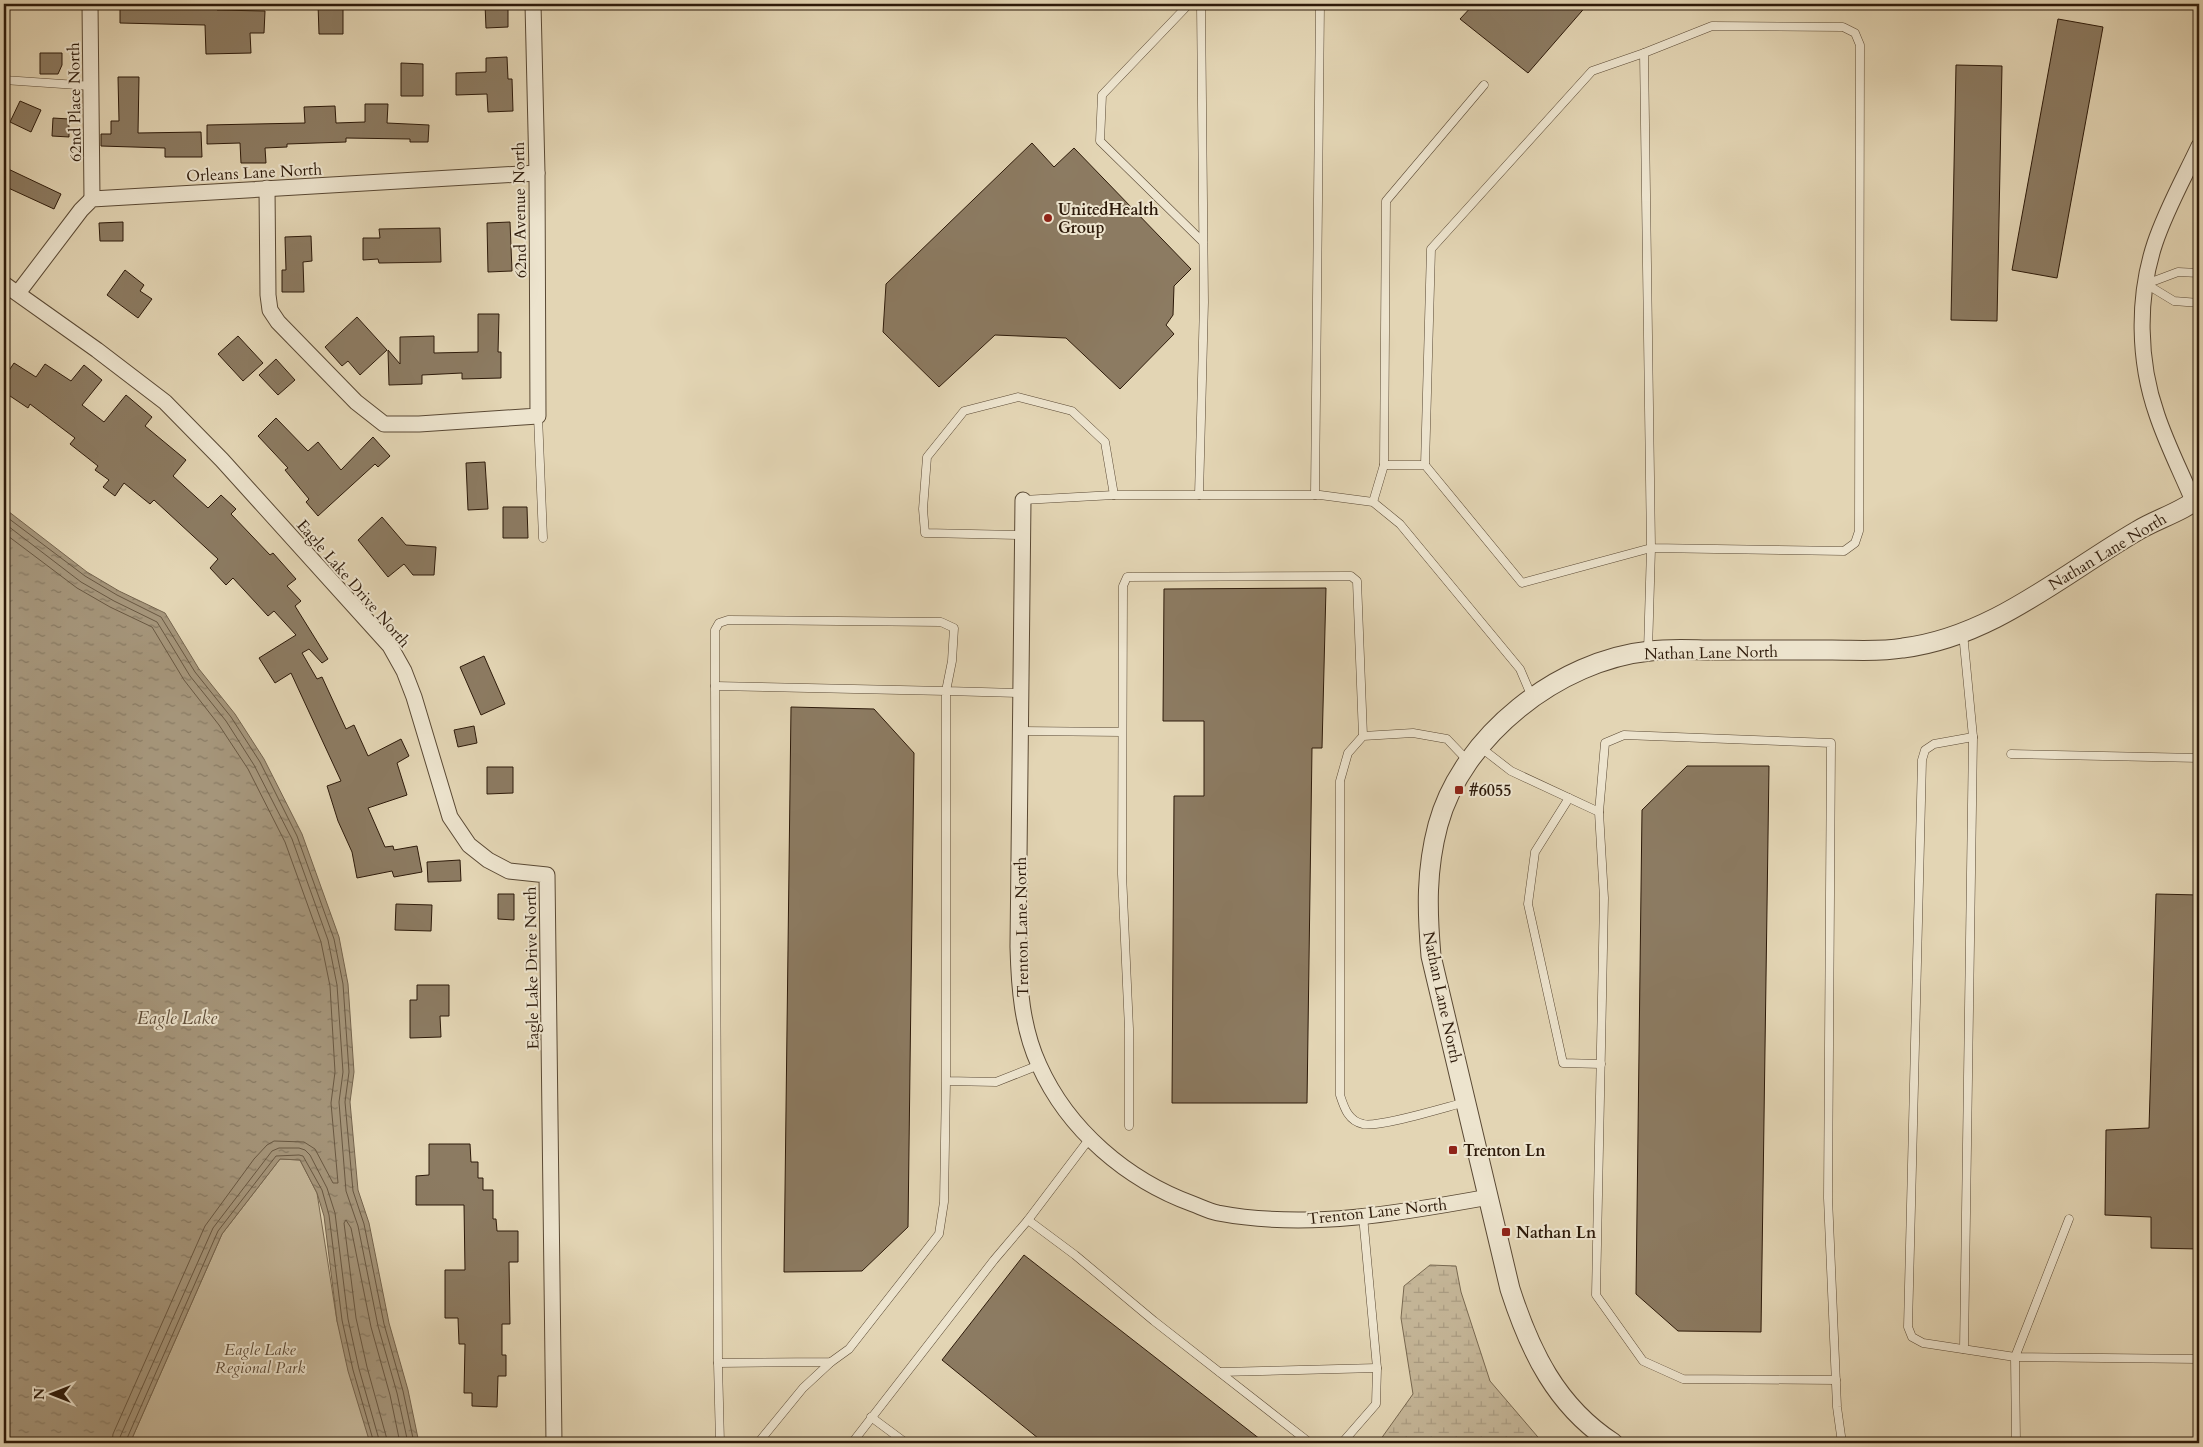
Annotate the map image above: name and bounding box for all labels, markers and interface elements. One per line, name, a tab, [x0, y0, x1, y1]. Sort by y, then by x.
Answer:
street label: 62nd Place North	[63, 42, 87, 162]
street label: 62nd Avenue North	[508, 141, 532, 278]
street label: Orleans Lane North	[186, 158, 323, 188]
place label: UnitedHealth Group	[1058, 199, 1159, 239]
marker: UnitedHealth Group	[1042, 212, 1054, 224]
street label: Nathan Lane North	[2044, 508, 2171, 596]
street label: Eagle Lake Drive North	[291, 515, 415, 653]
street label: Nathan Lane North	[1644, 641, 1778, 665]
place label: #6055	[1469, 780, 1511, 802]
marker: #6055	[1453, 784, 1465, 796]
street label: Trenton Lane North	[1010, 856, 1034, 997]
street label: Eagle Lake Drive North	[520, 886, 544, 1050]
street label: Nathan Lane North	[1417, 929, 1467, 1065]
water label: Eagle Lake	[137, 1006, 218, 1031]
place label: Trenton Ln	[1463, 1140, 1546, 1162]
marker: Trenton Ln	[1447, 1144, 1459, 1156]
street label: Trenton Lane North	[1306, 1194, 1448, 1230]
place label: Nathan Ln	[1516, 1222, 1597, 1244]
marker: Nathan Ln	[1500, 1226, 1512, 1238]
park label: Eagle Lake Regional Park	[215, 1339, 305, 1379]
north arrow	[28, 1370, 78, 1420]
text: N	[30, 1388, 49, 1400]

